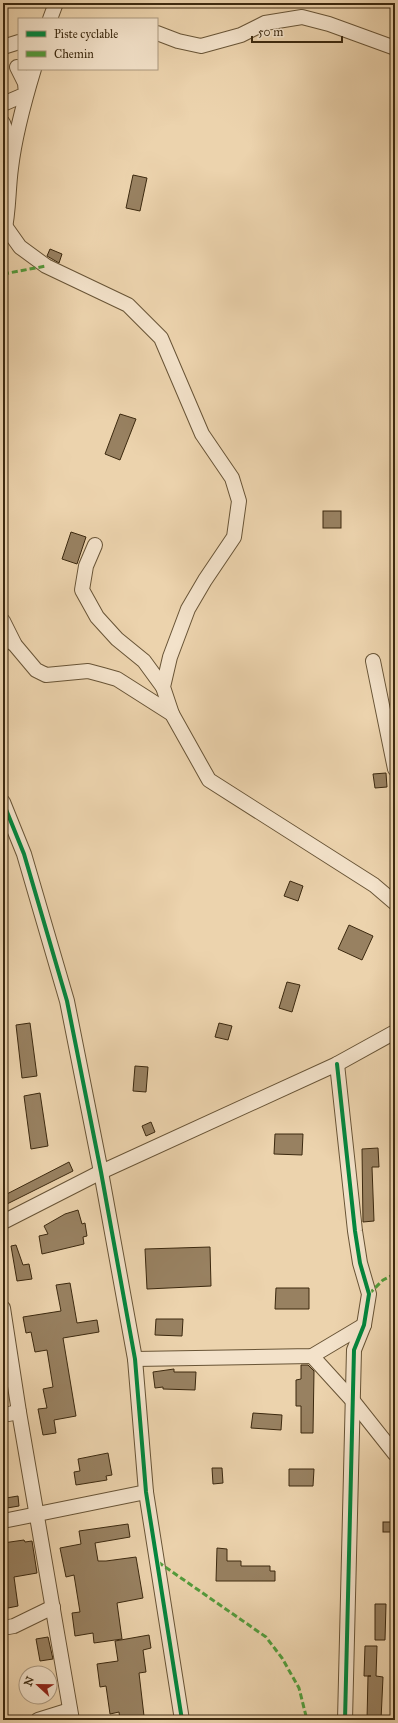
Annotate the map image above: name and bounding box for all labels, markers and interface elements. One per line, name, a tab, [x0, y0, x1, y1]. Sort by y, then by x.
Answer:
legend	[18, 18, 158, 70]
scale bar	[252, 18, 342, 44]
text: 50 m	[258, 25, 283, 39]
text: Piste cyclable	[54, 27, 118, 41]
text: Chemin	[54, 47, 94, 61]
north arrow	[18, 1665, 58, 1705]
text: N	[21, 1674, 37, 1688]

